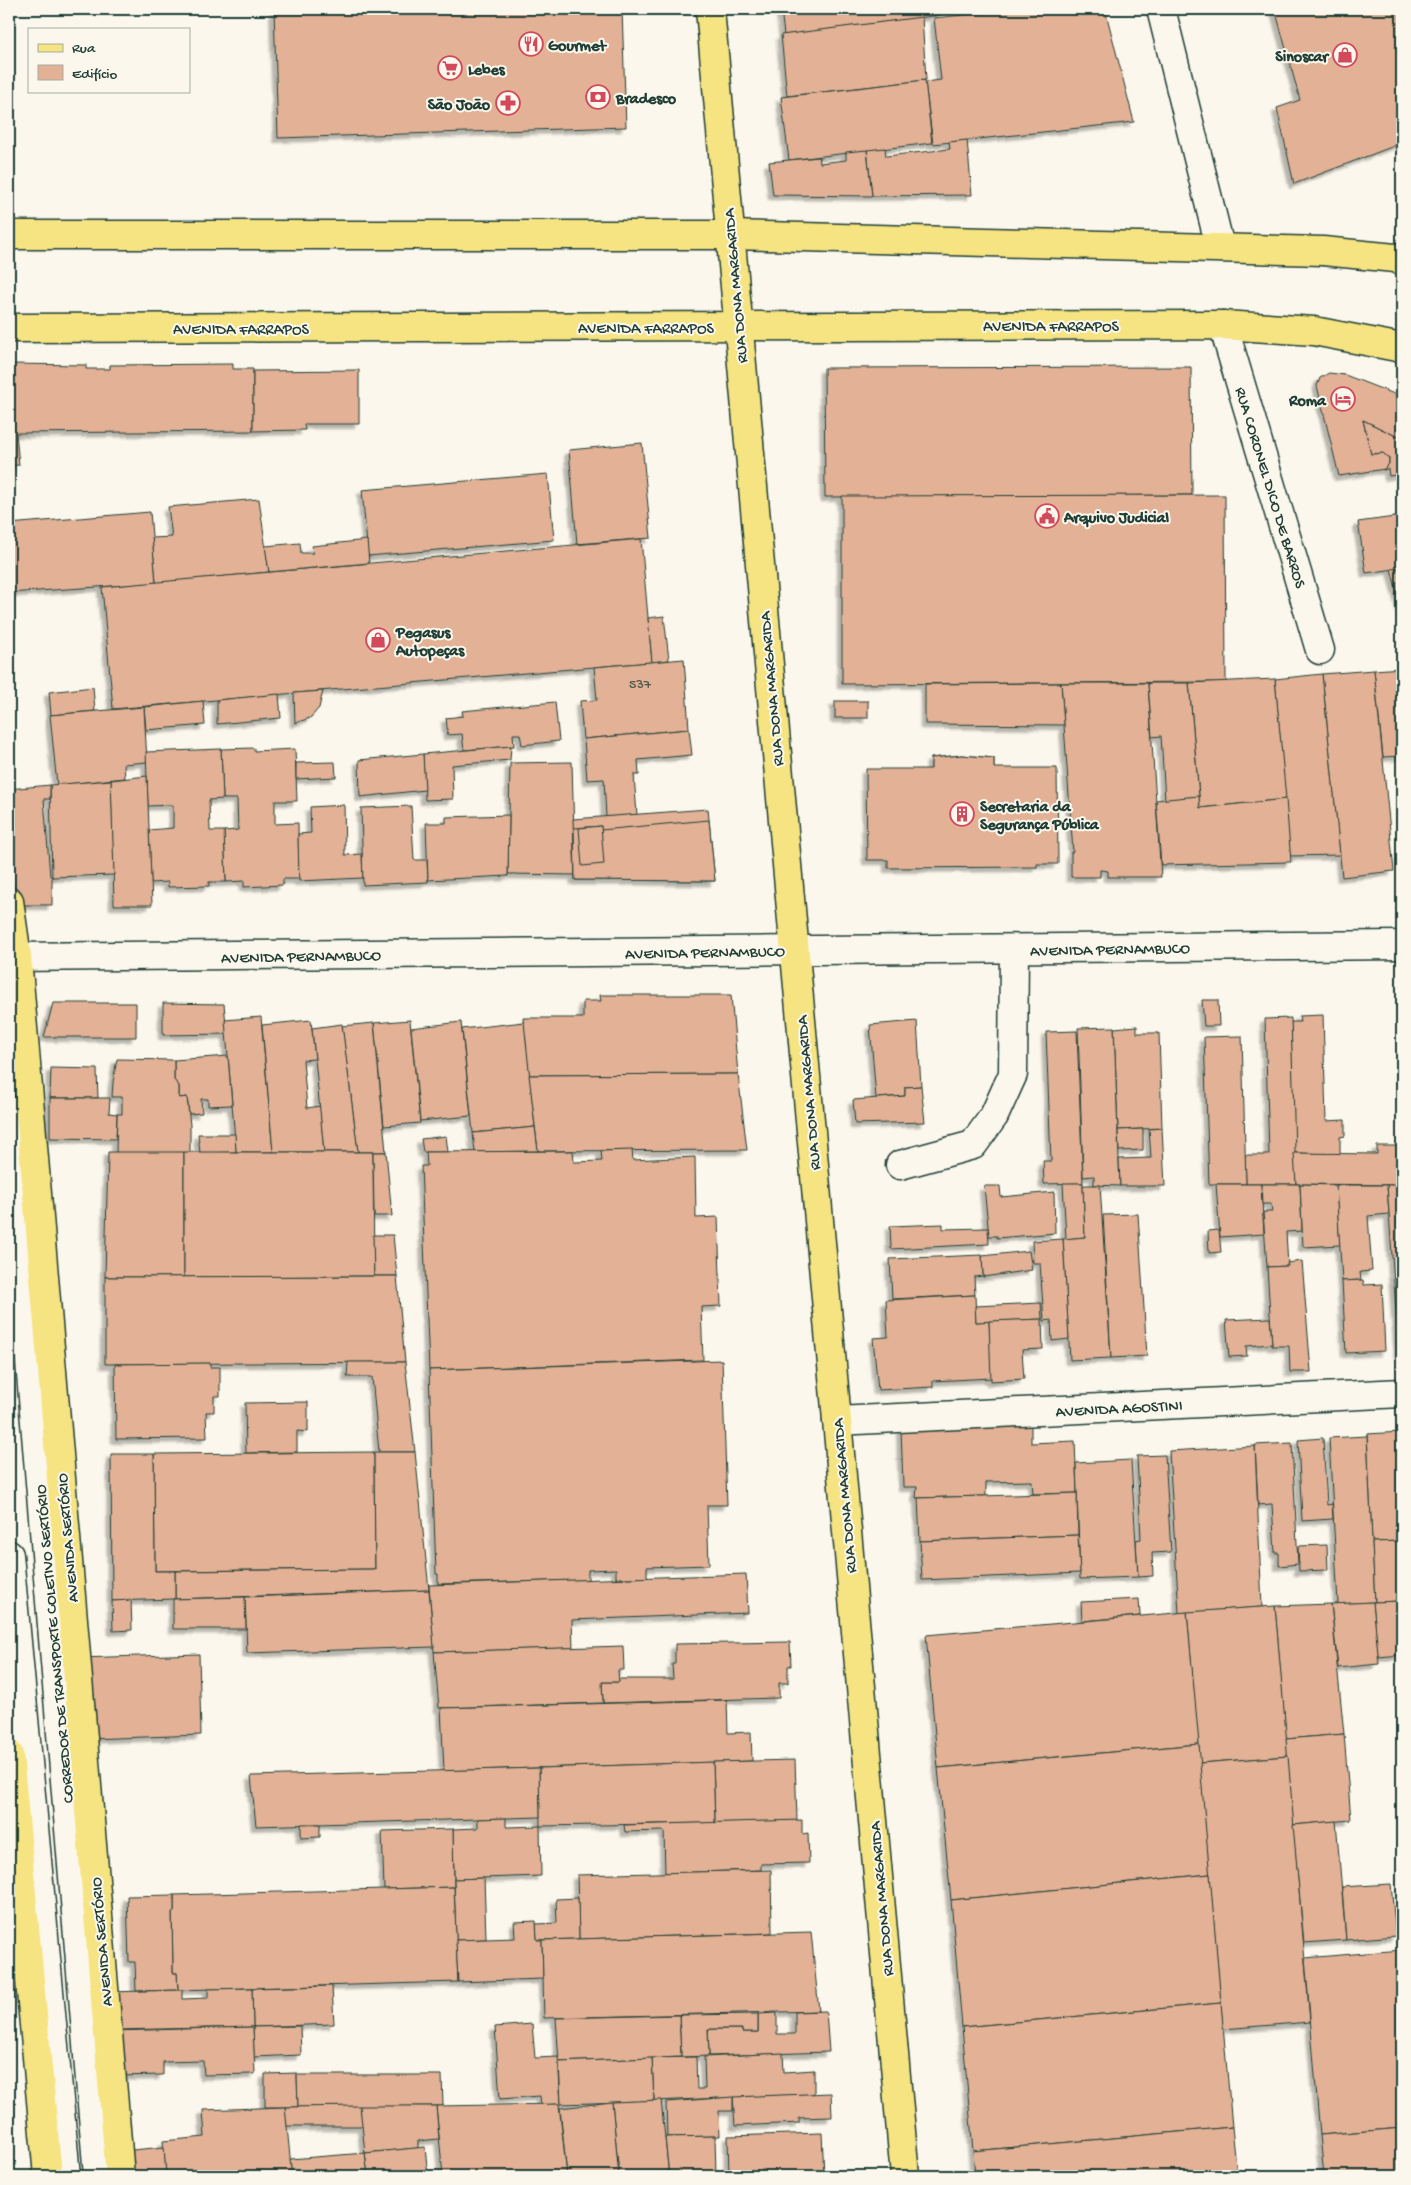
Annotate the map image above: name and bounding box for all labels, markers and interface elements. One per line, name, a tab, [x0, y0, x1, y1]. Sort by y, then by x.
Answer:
legend	[28, 28, 190, 92]
restaurant icon: Gourmet	[518, 31, 544, 57]
place label: Gourmet	[548, 38, 607, 57]
text: Rua	[72, 40, 96, 58]
shop icon: Sinoscar	[1332, 42, 1358, 68]
place label: Sinoscar	[1275, 49, 1330, 68]
supermarket icon: Lebes	[437, 55, 463, 81]
place label: Lebes	[468, 62, 506, 81]
text: Edifício	[72, 66, 118, 84]
bank icon: Bradesco	[585, 84, 611, 110]
pharmacy icon: São João	[495, 90, 521, 116]
place label: Bradesco	[615, 91, 677, 110]
place label: São João	[428, 97, 491, 116]
street label: RUA DONA MARGARIDA	[721, 206, 754, 364]
street label: AVENIDA FARRAPOS	[983, 319, 1120, 338]
street label: AVENIDA FARRAPOS	[578, 321, 715, 340]
street label: AVENIDA FARRAPOS	[173, 322, 310, 341]
street label: RUA CORONEL DICO DE BARROS	[1229, 385, 1308, 591]
hotel icon: Roma	[1330, 386, 1356, 412]
place label: Roma	[1288, 393, 1327, 412]
public building icon: Arquivo Judicial	[1034, 503, 1060, 529]
place label: Arquivo Judicial	[1063, 510, 1169, 529]
street label: RUA DONA MARGARIDA	[757, 609, 790, 767]
place label: Pegasus Autopeças	[395, 625, 465, 662]
shop icon: Pegasus Autopeças	[365, 627, 391, 653]
house number: 537	[629, 677, 652, 694]
place label: Secretaria da Segurança Pública	[980, 799, 1100, 836]
building icon: Secretaria da Segurança Pública	[949, 801, 975, 827]
street label: AVENIDA PERNAMBUCO	[1030, 941, 1191, 962]
street label: AVENIDA PERNAMBUCO	[625, 944, 786, 965]
street label: AVENIDA PERNAMBUCO	[221, 948, 382, 969]
street label: RUA DONA MARGARIDA	[794, 1013, 827, 1171]
street label: AVENIDA AGOSTINI	[1055, 1398, 1183, 1423]
street label: RUA DONA MARGARIDA	[830, 1416, 863, 1574]
street label: AVENIDA SERTÓRIO	[54, 1472, 85, 1603]
street label: CORREDOR DE TRANSPORTE COLETIVO SERTÓRIO	[33, 1483, 80, 1804]
street label: RUA DONA MARGARIDA	[867, 1819, 900, 1977]
street label: AVENIDA SERTÓRIO	[88, 1876, 119, 2007]

